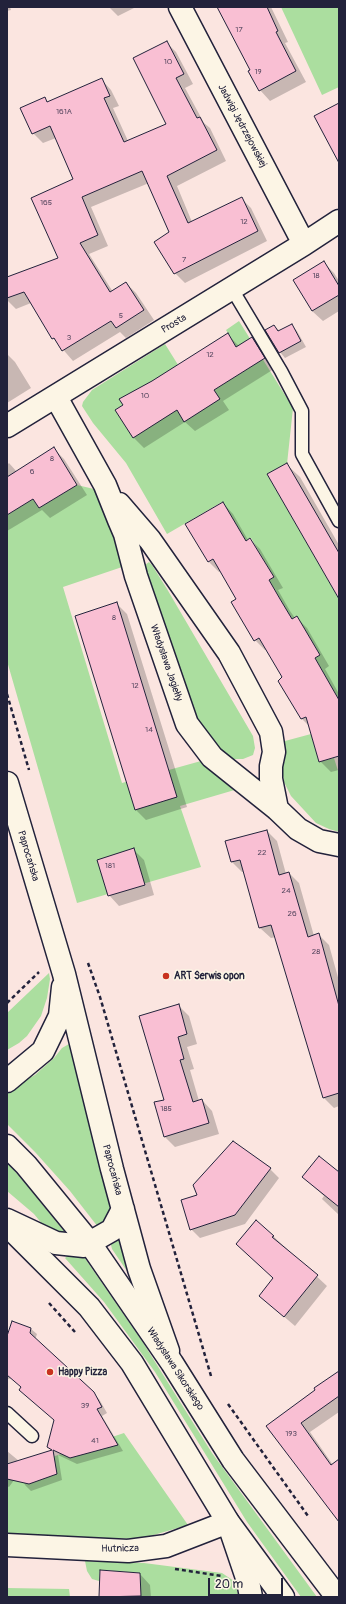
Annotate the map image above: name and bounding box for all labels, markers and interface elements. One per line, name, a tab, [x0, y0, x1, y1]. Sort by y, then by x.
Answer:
house number: 17	[235, 25, 243, 35]
house number: 10	[164, 57, 172, 67]
house number: 19	[254, 67, 262, 77]
street label: Jadwigi Jędrzejowskiej	[215, 82, 269, 170]
house number: 161A	[56, 107, 72, 117]
house number: 165	[40, 198, 52, 208]
house number: 12	[240, 217, 248, 227]
house number: 7	[182, 255, 186, 265]
house number: 18	[312, 271, 320, 281]
house number: 5	[119, 311, 123, 321]
street label: Prosta	[159, 312, 189, 336]
house number: 3	[67, 333, 71, 343]
house number: 12	[206, 350, 214, 360]
house number: 10	[141, 391, 149, 401]
house number: 8	[50, 454, 54, 464]
house number: 6	[30, 467, 34, 477]
house number: 8	[112, 613, 116, 623]
street label: Władysława Jagiełły	[147, 623, 185, 703]
house number: 12	[131, 681, 139, 691]
house number: 14	[145, 725, 153, 735]
street label: Paprocańska	[15, 829, 41, 883]
house number: 22	[258, 848, 266, 858]
house number: 181	[105, 861, 115, 871]
house number: 24	[281, 886, 291, 896]
house number: 26	[287, 909, 297, 919]
house number: 28	[312, 947, 320, 957]
place label: ART Serwis opon	[174, 970, 245, 982]
marker: ART Serwis opon	[161, 971, 171, 981]
house number: 185	[160, 1104, 172, 1114]
street label: Paprocańska	[99, 1143, 125, 1197]
street label: Władysława Sikorskiego	[144, 1325, 206, 1413]
place label: Happy Pizza	[58, 1366, 107, 1378]
marker: Happy Pizza	[45, 1367, 55, 1377]
house number: 39	[81, 1401, 89, 1411]
house number: 193	[285, 1429, 297, 1439]
house number: 41	[91, 1436, 99, 1446]
street label: Hutnicza	[101, 1543, 139, 1555]
scale bar	[210, 1570, 285, 1596]
text: 20 m	[215, 1577, 243, 1592]

